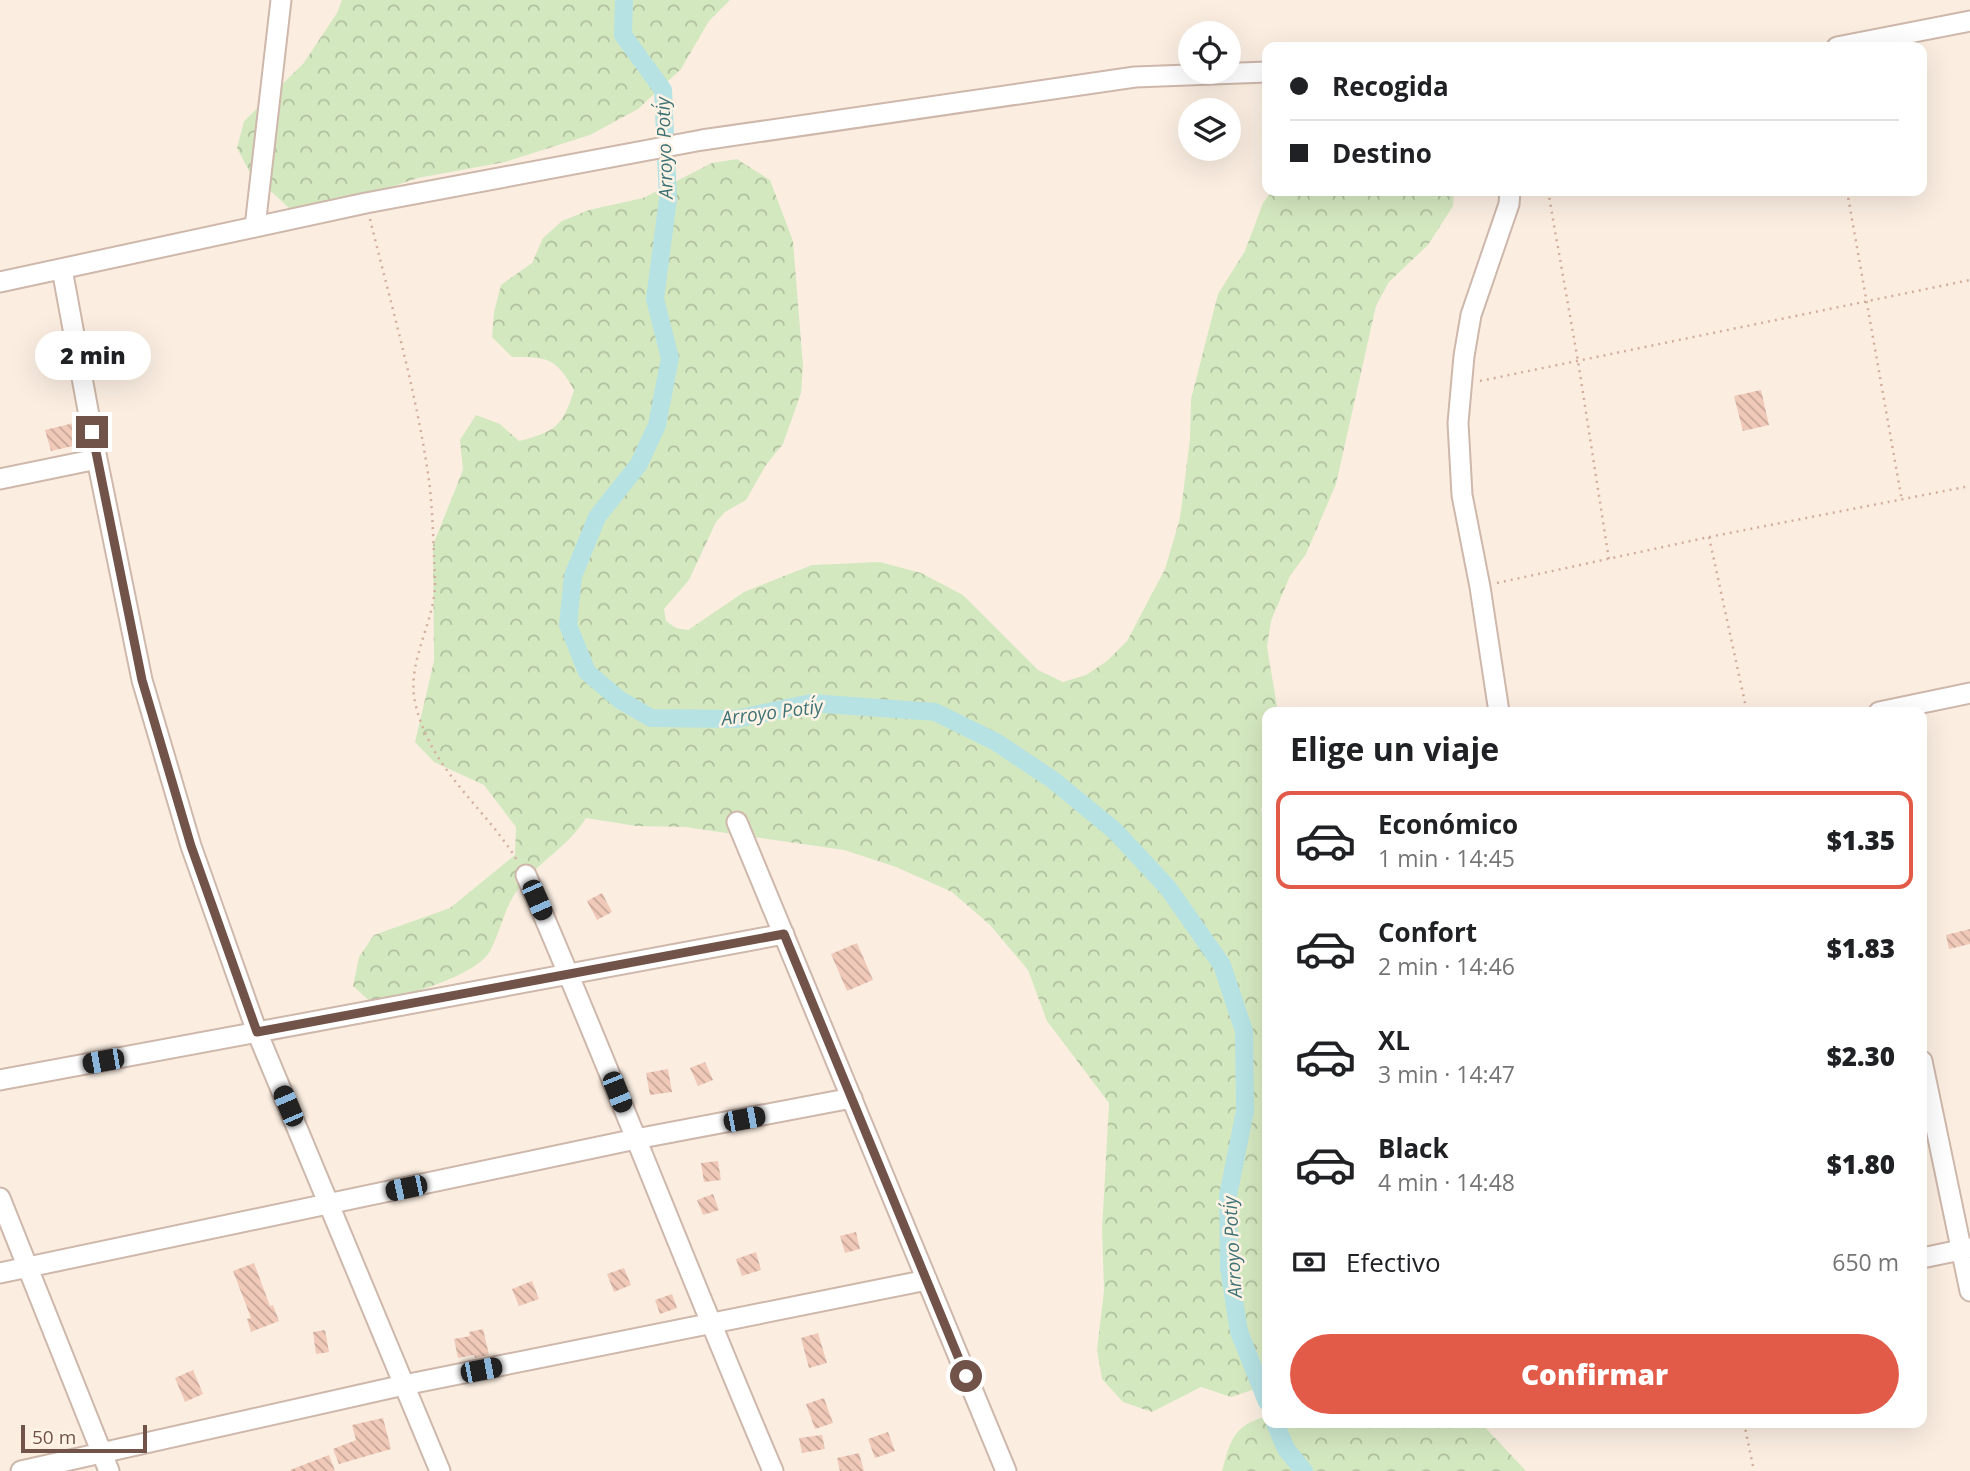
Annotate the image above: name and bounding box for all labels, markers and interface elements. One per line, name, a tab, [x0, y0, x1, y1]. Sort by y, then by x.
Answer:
map controls	[1178, 21, 1241, 161]
button: locate	[1178, 21, 1241, 84]
text: Recogida	[1332, 68, 1449, 104]
water label: Arroyo Poti´y	[649, 95, 679, 201]
button: layers	[1178, 98, 1241, 161]
text: Destino	[1332, 135, 1432, 171]
callout: 2 min	[34, 330, 150, 380]
text: 2 min	[60, 339, 126, 371]
route end	[76, 416, 108, 448]
water label: Arroyo Poti´y	[718, 693, 825, 731]
text: Elige un viaje	[1290, 727, 1499, 770]
text: Económico	[1378, 806, 1518, 842]
icon: car	[1294, 809, 1357, 872]
text: $1.35	[1827, 822, 1895, 858]
text: 1 min · 14:45	[1378, 842, 1515, 874]
car	[519, 877, 556, 923]
text: Confort	[1378, 914, 1477, 950]
icon: car	[1294, 917, 1357, 980]
text: $1.83	[1827, 930, 1895, 966]
text: 2 min · 14:46	[1378, 950, 1515, 982]
text: XL	[1378, 1022, 1410, 1058]
icon: car	[1294, 1025, 1357, 1088]
text: $2.30	[1827, 1038, 1895, 1074]
car	[81, 1047, 126, 1075]
text: 3 min · 14:47	[1378, 1058, 1515, 1090]
car	[600, 1069, 635, 1115]
car	[271, 1083, 306, 1129]
car	[722, 1105, 767, 1133]
text: Black	[1378, 1130, 1449, 1166]
icon: car	[1294, 1133, 1357, 1196]
text: $1.80	[1827, 1146, 1895, 1182]
text: 4 min · 14:48	[1378, 1166, 1515, 1198]
car	[384, 1173, 429, 1203]
water label: Arroyo Poti´y	[1216, 1194, 1248, 1301]
icon: cash	[1290, 1243, 1328, 1281]
text: Efectivo	[1346, 1244, 1441, 1280]
text: 650 m	[1832, 1246, 1899, 1278]
button: Confirmar	[1290, 1334, 1899, 1414]
car	[459, 1356, 504, 1384]
route start	[950, 1360, 982, 1392]
scale bar	[21, 1422, 147, 1454]
text: 50 m	[32, 1424, 76, 1450]

